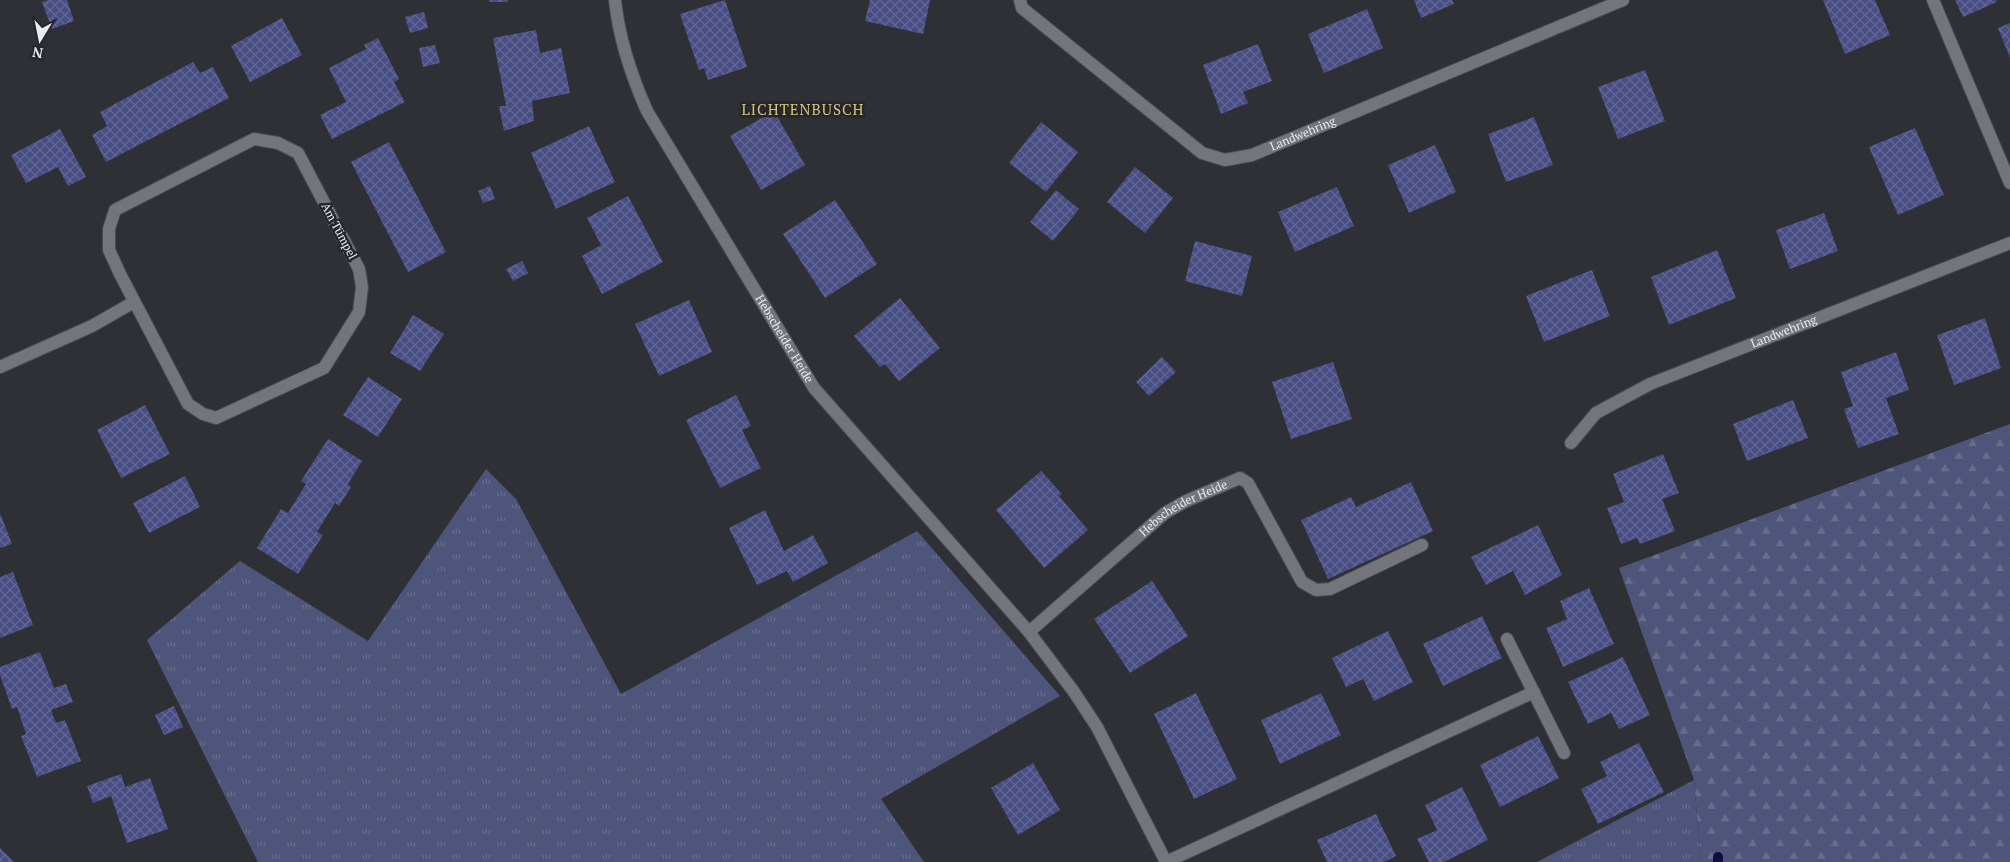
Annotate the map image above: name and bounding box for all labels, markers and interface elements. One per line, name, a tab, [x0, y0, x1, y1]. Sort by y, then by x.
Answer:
north arrow	[15, 15, 65, 65]
text: N	[30, 43, 45, 64]
district label: LICHTENBUSCH	[741, 99, 865, 119]
street label: Landwehring	[1268, 113, 1338, 154]
street label: Am Tümpel	[318, 200, 361, 262]
street label: Hebscheider Heide	[752, 292, 817, 385]
street label: Landwehring	[1748, 311, 1819, 351]
street label: Hebscheider Heide	[1136, 476, 1229, 539]

